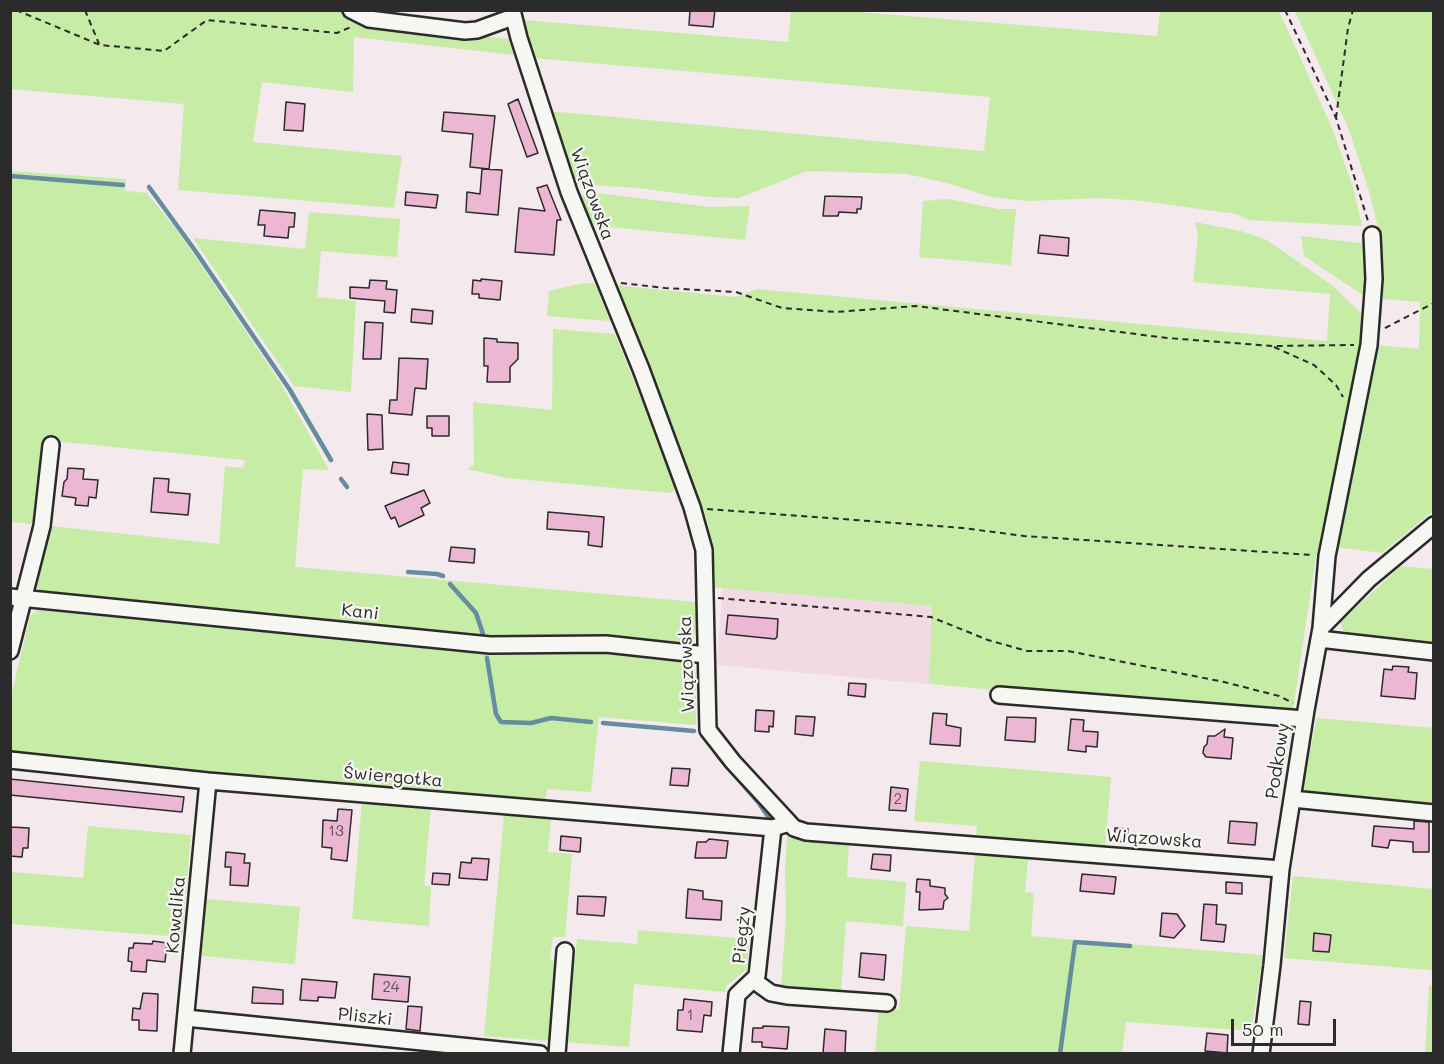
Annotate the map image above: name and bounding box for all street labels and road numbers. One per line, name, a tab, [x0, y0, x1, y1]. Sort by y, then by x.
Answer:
street label: Wiązowska	[565, 145, 619, 243]
street label: Kani	[340, 599, 380, 625]
street label: Wiązowska	[675, 615, 699, 713]
street label: Podkowy	[1261, 721, 1295, 801]
street label: Świergotka	[342, 762, 444, 792]
street label: Wiązowska	[1105, 825, 1203, 853]
street label: Kowalika	[162, 875, 190, 955]
street label: Piegży	[728, 905, 756, 965]
street label: Pliszki	[337, 1003, 393, 1031]

